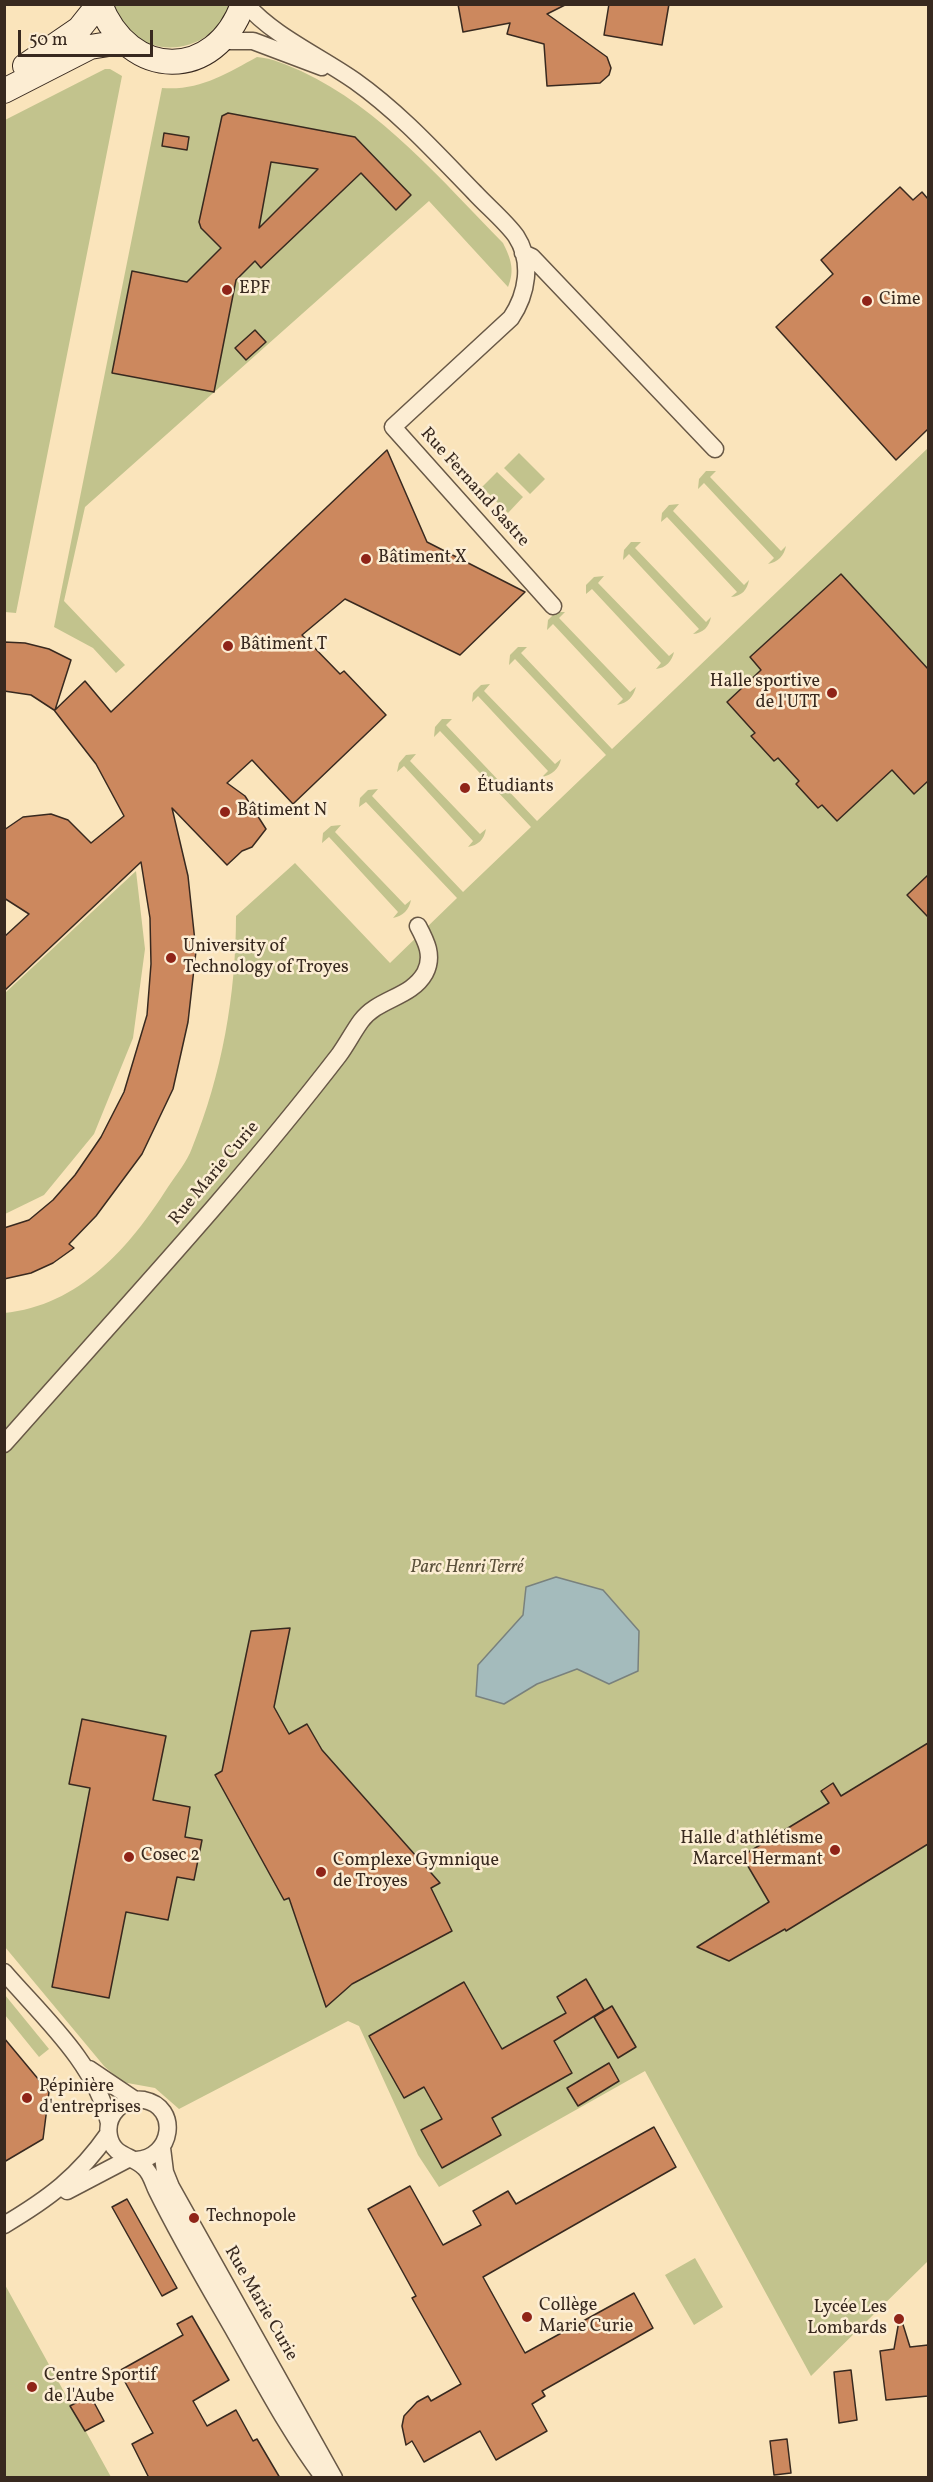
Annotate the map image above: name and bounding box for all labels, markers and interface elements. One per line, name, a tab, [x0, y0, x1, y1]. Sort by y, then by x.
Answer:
scale bar	[21, 18, 156, 56]
text: 50 m	[29, 28, 68, 53]
place label: EPF	[239, 279, 270, 301]
marker: EPF	[220, 283, 234, 297]
place label: Cime	[879, 290, 921, 312]
marker: Cime	[860, 294, 874, 308]
street label: Rue Fernand Sastre	[415, 424, 533, 552]
place label: Bâtiment X	[378, 548, 467, 570]
marker: Bâtiment X	[359, 552, 373, 566]
place label: Bâtiment T	[240, 635, 327, 657]
marker: Bâtiment T	[221, 639, 235, 653]
place label: Halle sportive de l'UTT	[710, 672, 820, 714]
marker: Halle sportive de l'UTT	[825, 686, 839, 700]
place label: Étudiants	[477, 777, 554, 799]
marker: Étudiants	[458, 781, 472, 795]
place label: Bâtiment N	[237, 801, 327, 823]
marker: Bâtiment N	[218, 805, 232, 819]
place label: University of Technology of Troyes	[183, 937, 349, 980]
marker: University of Technology of Troyes	[164, 951, 178, 965]
street label: Rue Marie Curie	[165, 1118, 265, 1230]
park label: Parc Henri Terré	[410, 1558, 524, 1580]
place label: Halle d'athlétisme Marcel Hermant	[680, 1829, 823, 1872]
marker: Halle d'athlétisme Marcel Hermant	[828, 1843, 842, 1857]
place label: Cosec 2	[141, 1846, 200, 1868]
marker: Cosec 2	[122, 1850, 136, 1864]
place label: Complexe Gymnique de Troyes	[333, 1851, 499, 1894]
marker: Complexe Gymnique de Troyes	[314, 1865, 328, 1879]
place label: Pépinière d'entreprises	[39, 2077, 141, 2120]
marker: Pépinière d'entreprises	[20, 2091, 34, 2105]
place label: Technopole	[206, 2207, 296, 2229]
marker: Technopole	[187, 2211, 201, 2225]
street label: Rue Marie Curie	[218, 2243, 302, 2365]
place label: Collège Marie Curie	[539, 2296, 633, 2338]
place label: Lycée Les Lombards	[807, 2298, 887, 2340]
marker: Collège Marie Curie	[520, 2310, 534, 2324]
marker: Lycée Les Lombards	[892, 2312, 906, 2326]
place label: Centre Sportif de l'Aube	[44, 2366, 156, 2408]
marker: Centre Sportif de l'Aube	[25, 2380, 39, 2394]

